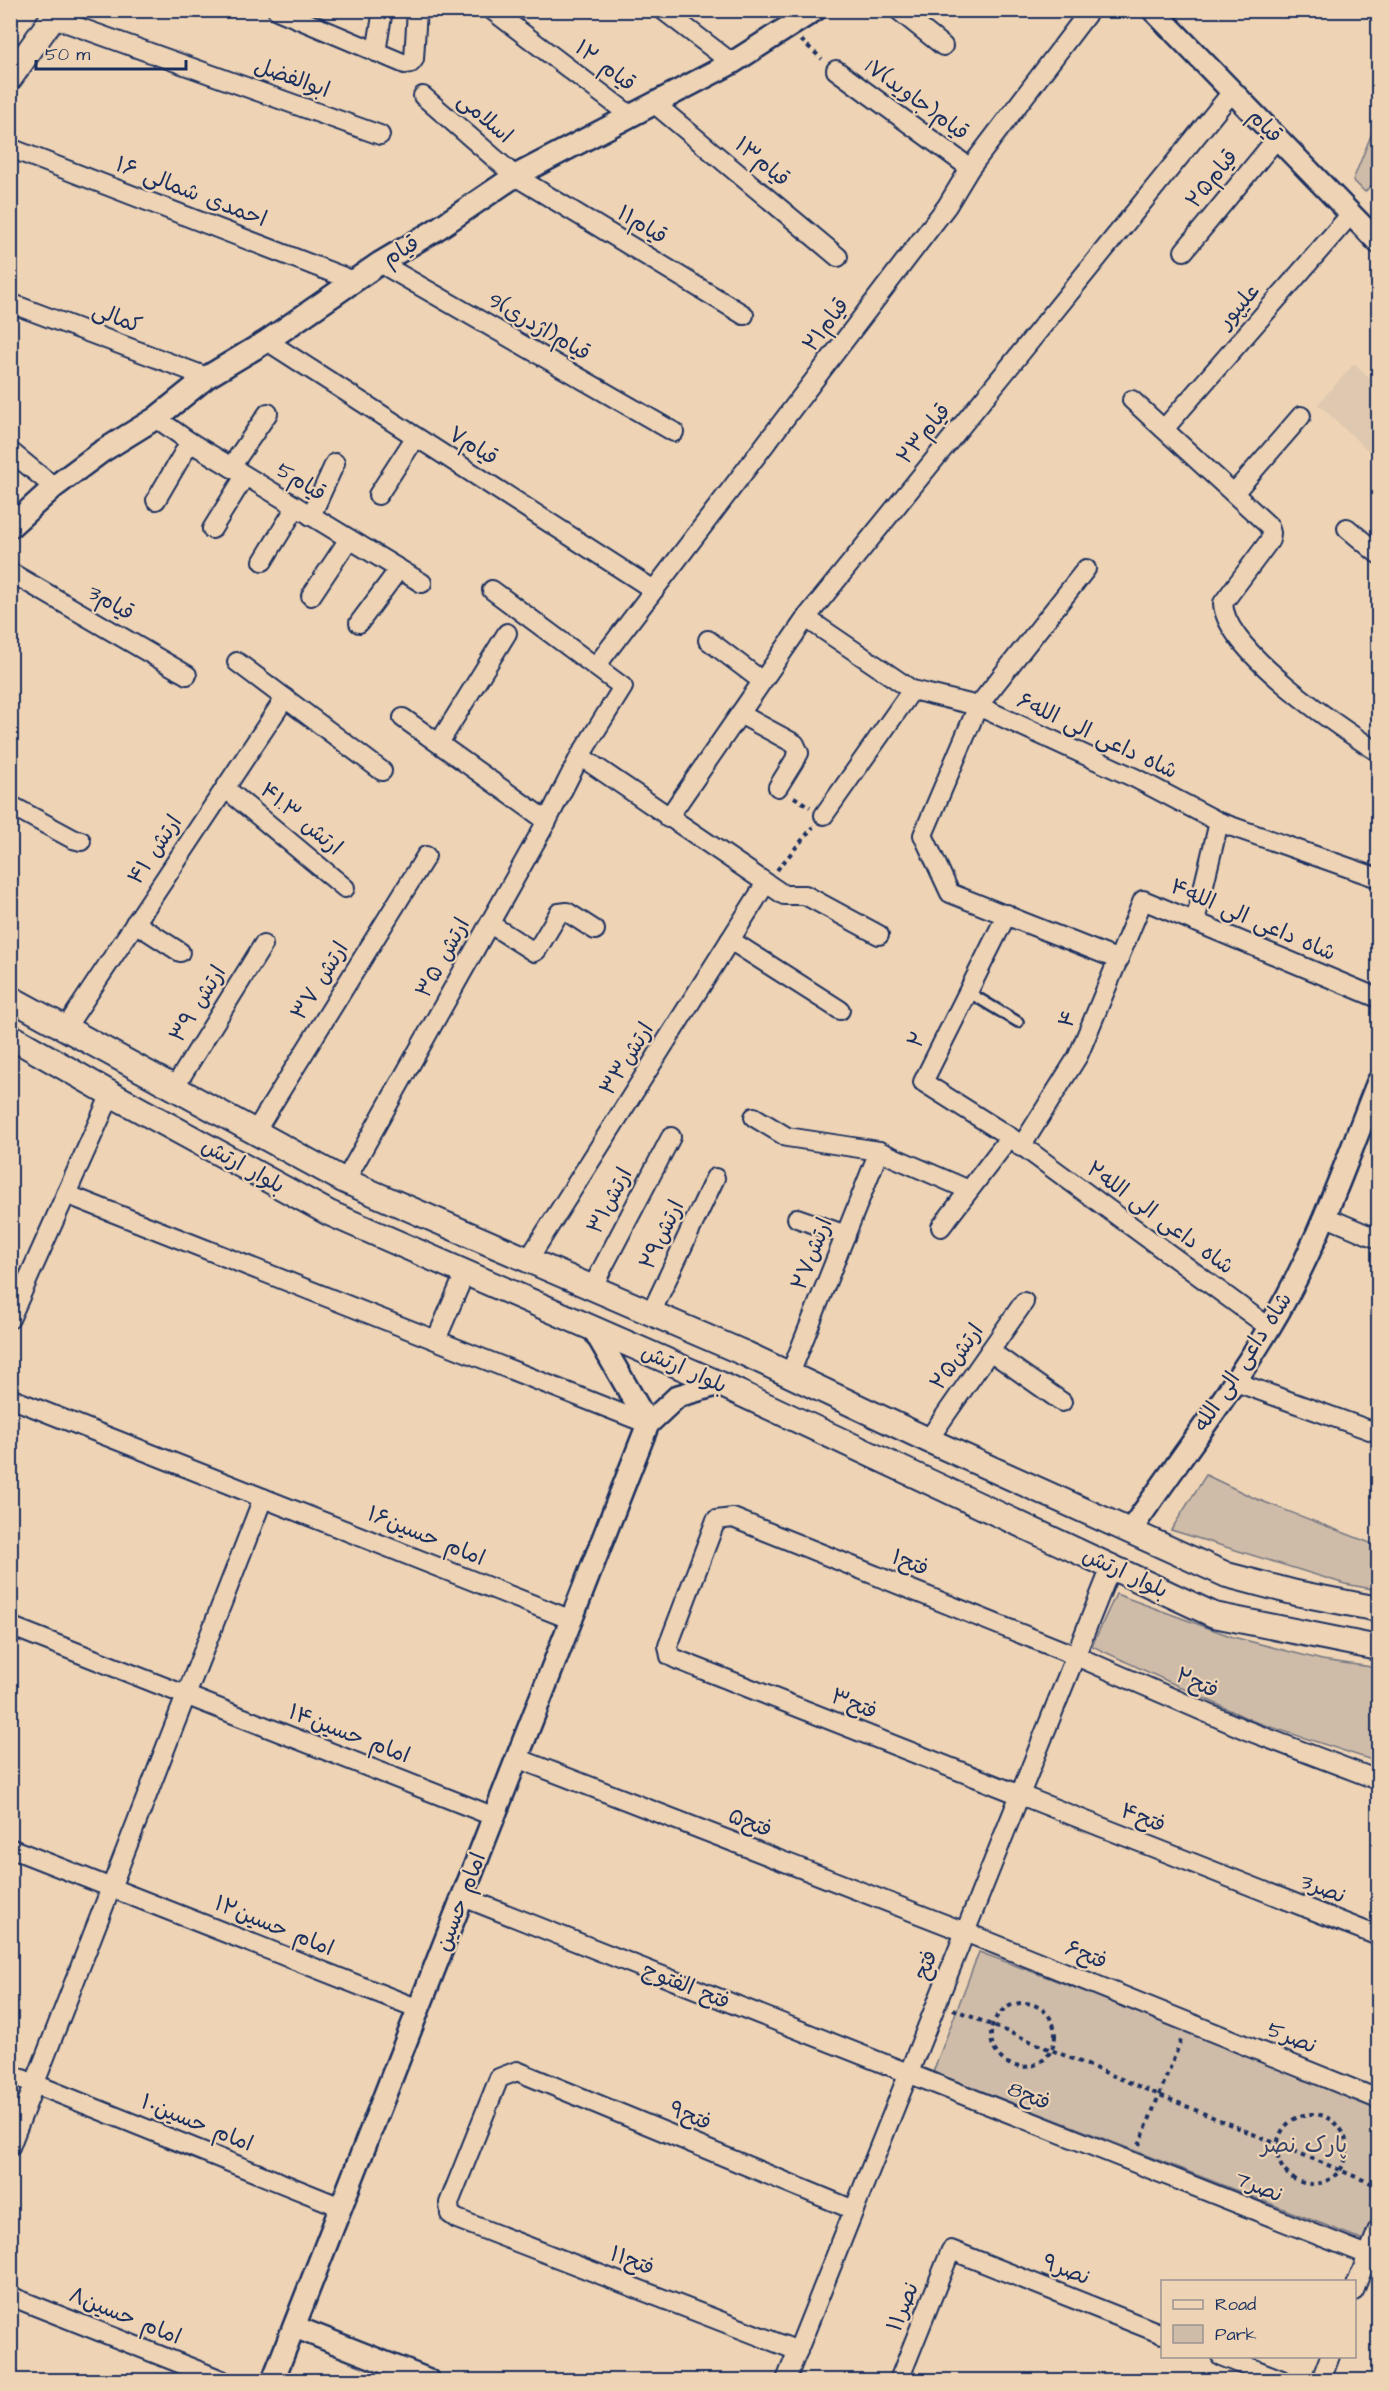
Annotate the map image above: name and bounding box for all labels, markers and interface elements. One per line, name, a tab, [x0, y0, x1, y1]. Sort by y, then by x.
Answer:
scale bar	[36, 33, 186, 71]
street label: قیام ۱۲	[568, 33, 642, 99]
text: 50 m	[45, 42, 90, 67]
street label: ابوالفضل	[250, 50, 334, 106]
street label: قیام(جاوید)1۷	[859, 52, 975, 148]
street label: اسلامی	[451, 85, 519, 151]
street label: قیام	[1241, 102, 1289, 150]
street label: قیام۱۳	[728, 130, 796, 194]
street label: قیام۲۵	[1179, 143, 1245, 215]
street label: احمدی شمالی ۱۶	[111, 149, 271, 235]
street label: قیام۱۱	[611, 198, 673, 252]
street label: قیام	[377, 228, 425, 274]
street label: علیپور	[1209, 277, 1267, 337]
street label: قیام(اژدری)9	[482, 285, 596, 369]
street label: قیام۲۱	[795, 291, 857, 359]
street label: کمالی	[88, 294, 146, 342]
street label: قیام۲۳	[890, 397, 958, 471]
street label: قیام۷	[442, 419, 504, 473]
street label: قیام5	[270, 455, 332, 509]
street label: قیام3	[82, 577, 140, 629]
street label: شاه داعی الی الله۶	[1012, 685, 1182, 787]
street label: ارتش ۴۱.۳	[253, 775, 349, 863]
street label: ارتش ۴۱	[120, 809, 190, 891]
street label: شاه داعی الی الله۴	[1165, 871, 1341, 969]
street label: ارتش ۳۵	[408, 912, 478, 1004]
street label: ارتش ۳۷	[284, 936, 356, 1026]
street label: ارتش ۳۹	[162, 959, 234, 1049]
street label: ۴	[1051, 1005, 1085, 1033]
street label: ارتش۳۳	[592, 1016, 662, 1102]
street label: ۲	[900, 1026, 934, 1054]
street label: بلوار ارتش	[196, 1130, 290, 1202]
street label: شاه داعی الی الله۲	[1080, 1154, 1240, 1282]
street label: ارتش۳۱	[580, 1162, 640, 1240]
street label: ارتش۲۹	[632, 1195, 692, 1275]
street label: ارتش۲۷	[783, 1213, 841, 1295]
street label: شاه داعی الی الله	[1186, 1286, 1300, 1438]
street label: ارتش۲۵	[923, 1317, 991, 1397]
street label: بلوار ارتش	[636, 1336, 732, 1402]
street label: امام حسین۱۶	[362, 1498, 490, 1574]
street label: بلوار ارتش	[1077, 1540, 1173, 1606]
street label: ۱فتح	[887, 1542, 933, 1584]
street label: ۲فتح	[1170, 1660, 1224, 1706]
street label: ۳فتح	[826, 1681, 882, 1727]
street label: امام حسین۱۴	[284, 1697, 414, 1771]
street label: فتح۴	[1116, 1795, 1170, 1841]
street label: ۵فتح	[724, 1801, 776, 1845]
street label: امام حسین	[428, 1848, 494, 1956]
street label: 3نصر	[1296, 1866, 1350, 1912]
street label: امام حسین۱۲	[210, 1888, 338, 1964]
street label: ۶فتح	[1060, 1933, 1112, 1977]
street label: فتح	[906, 1946, 946, 1984]
street label: فتح الفتوح	[638, 1954, 734, 2018]
street label: 5نصر	[1263, 2014, 1321, 2062]
street label: 8فتح	[1003, 2073, 1055, 2119]
street label: امام حسین۱۰	[136, 2086, 258, 2160]
street label: ۹فتح	[664, 2094, 716, 2138]
park label: پارک نصر	[1259, 2130, 1347, 2161]
street label: 7نصر	[1231, 2164, 1287, 2210]
street label: ۱۱فتح	[605, 2238, 659, 2284]
street label: ۹نصر	[1038, 2247, 1094, 2293]
street label: ۱۱نصر	[879, 2278, 927, 2336]
street label: امام حسین۸	[64, 2279, 186, 2353]
legend	[1161, 2280, 1356, 2358]
text: Road	[1215, 2292, 1256, 2317]
text: Park	[1215, 2322, 1257, 2347]

